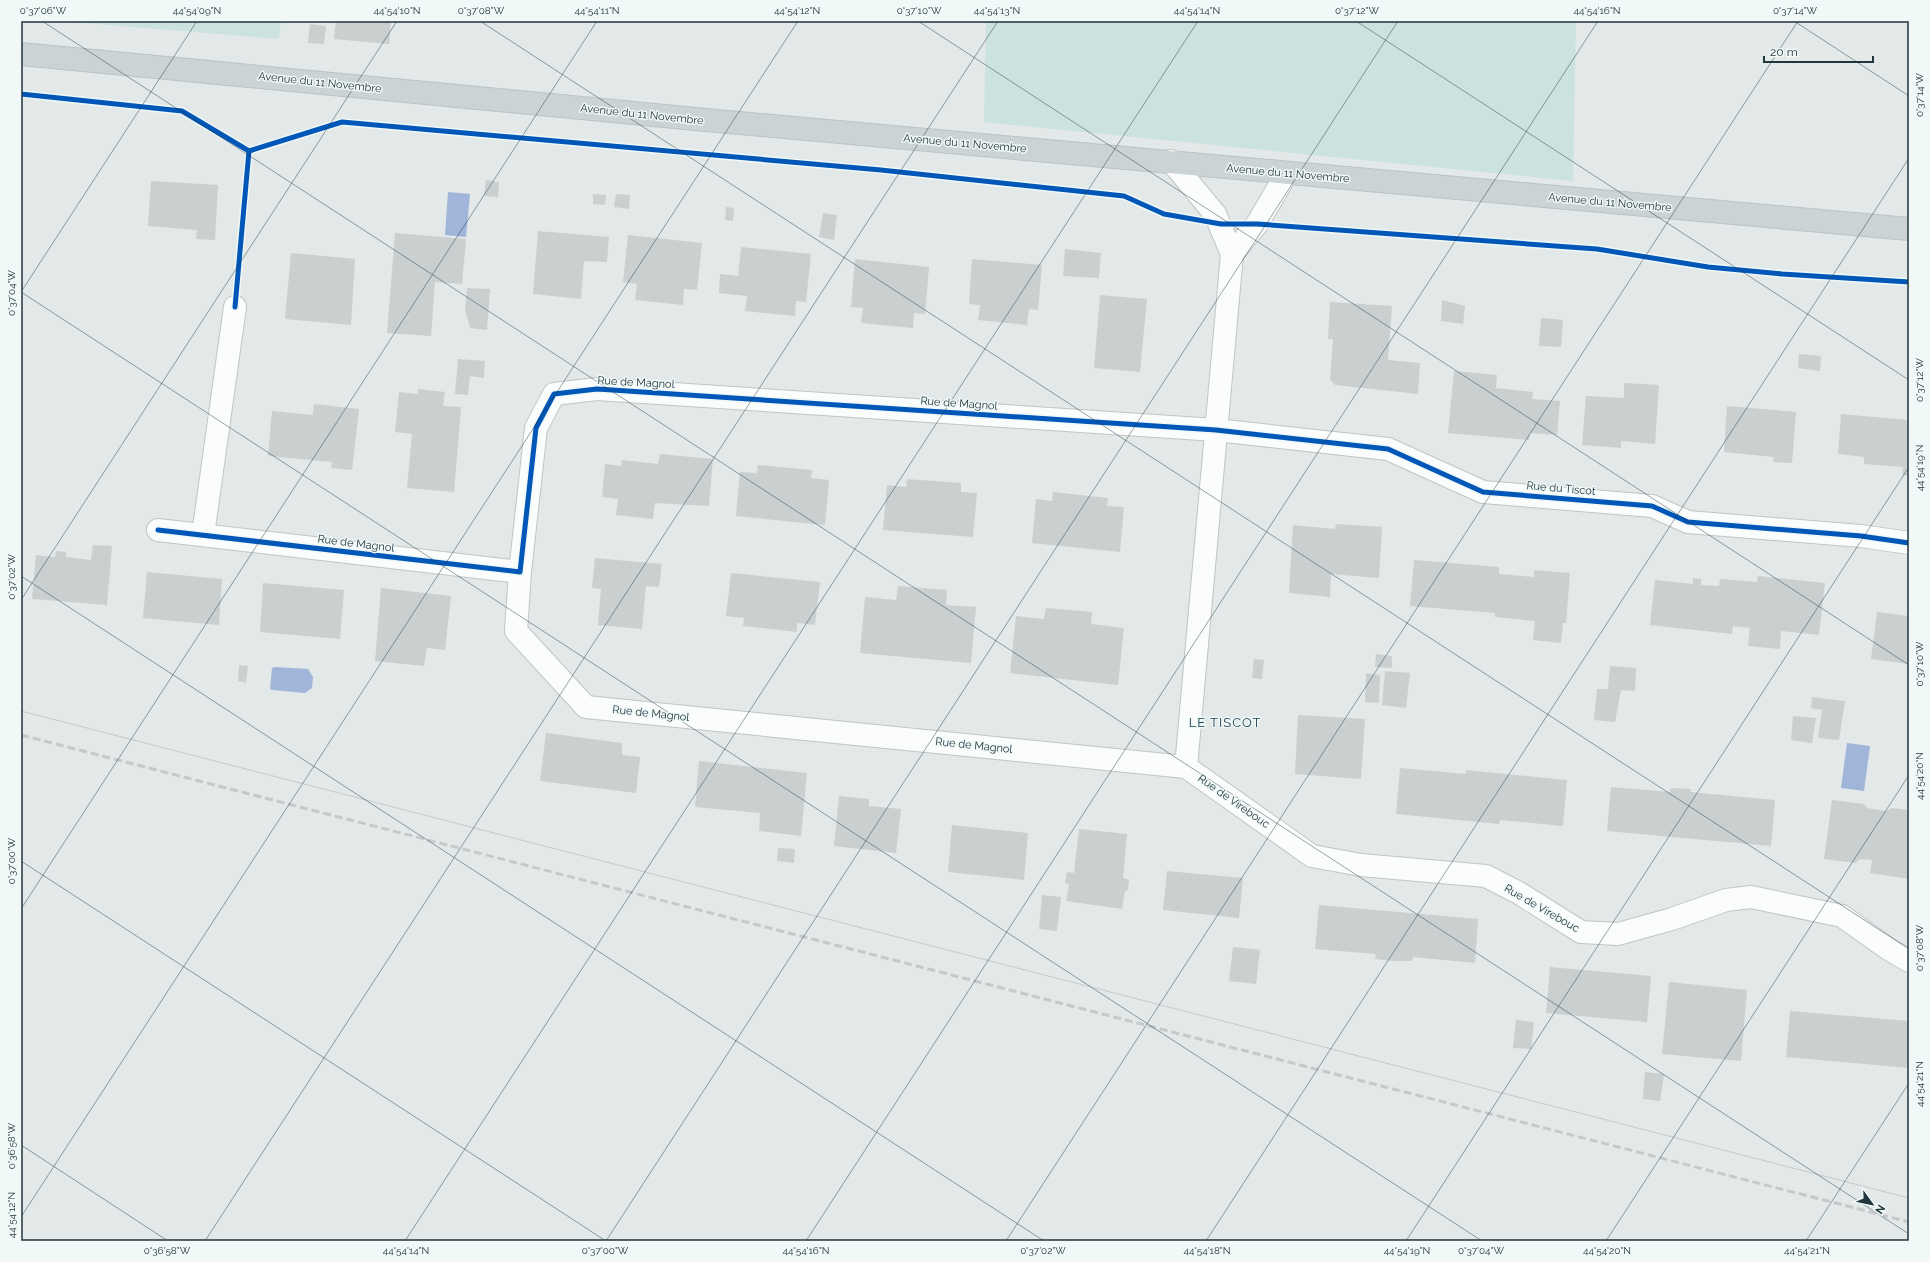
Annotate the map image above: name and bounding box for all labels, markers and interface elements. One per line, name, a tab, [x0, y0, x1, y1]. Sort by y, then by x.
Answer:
text: 0°37'06"W	[20, 5, 67, 16]
text: 44°54'09"N	[173, 5, 221, 16]
text: 44°54'10"N	[373, 5, 421, 16]
text: 0°37'08"W	[458, 5, 505, 16]
text: 44°54'11"N	[574, 5, 620, 16]
text: 44°54'12"N	[774, 5, 820, 16]
text: 0°37'10"W	[897, 5, 942, 16]
text: 44°54'13"N	[974, 5, 1020, 16]
text: 44°54'14"N	[1174, 5, 1220, 16]
text: 0°37'12"W	[1335, 5, 1379, 16]
text: 44°54'16"N	[1573, 5, 1621, 16]
text: 0°37'14"W	[1773, 5, 1818, 16]
scale bar	[1764, 38, 1873, 64]
text: 20 m	[1770, 45, 1798, 59]
street label: Avenue du 11 Novembre	[258, 70, 383, 95]
text: 0°37'14"W	[1914, 72, 1925, 117]
street label: Avenue du 11 Novembre	[580, 102, 705, 127]
street label: Avenue du 11 Novembre	[903, 132, 1028, 155]
street label: Avenue du 11 Novembre	[1226, 162, 1351, 185]
street label: Avenue du 11 Novembre	[1548, 191, 1673, 214]
text: 0°37'04"W	[6, 270, 17, 316]
text: 0°37'12"W	[1914, 358, 1925, 402]
street label: Rue de Magnol	[597, 374, 675, 391]
street label: Rue de Magnol	[920, 394, 998, 413]
text: 44°54'19"N	[1914, 445, 1925, 491]
street label: Rue du Tiscot	[1526, 479, 1596, 498]
street label: Rue de Magnol	[317, 532, 395, 555]
text: 0°37'02"W	[6, 554, 17, 600]
text: 0°37'10"W	[1914, 641, 1925, 686]
street label: Rue de Magnol	[612, 703, 690, 724]
district label: LE TISCOT	[1189, 715, 1261, 730]
street label: Rue de Magnol	[935, 735, 1013, 756]
text: 44°54'20"N	[1914, 752, 1925, 800]
street label: Rue de Virebouc	[1195, 772, 1272, 831]
text: 0°37'00"W	[6, 837, 17, 884]
street label: Rue de Virebouc	[1502, 882, 1582, 935]
text: 0°37'08"W	[1914, 924, 1925, 971]
text: 44°54'21"N	[1914, 1061, 1925, 1107]
text: 0°36'58"W	[6, 1122, 17, 1169]
north arrow	[1852, 1184, 1892, 1224]
text: 44°54'12"N	[6, 1192, 17, 1238]
text: N	[1872, 1202, 1888, 1216]
text: 0°36'58"W	[144, 1245, 191, 1256]
text: 44°54'14"N	[383, 1245, 429, 1256]
text: 0°37'00"W	[582, 1245, 629, 1256]
text: 44°54'16"N	[782, 1245, 830, 1256]
text: 0°37'02"W	[1020, 1245, 1066, 1256]
text: 44°54'18"N	[1184, 1245, 1230, 1256]
text: 44°54'19"N	[1384, 1245, 1430, 1256]
text: 0°37'04"W	[1458, 1245, 1504, 1256]
text: 44°54'20"N	[1583, 1245, 1631, 1256]
text: 44°54'21"N	[1784, 1245, 1830, 1256]

